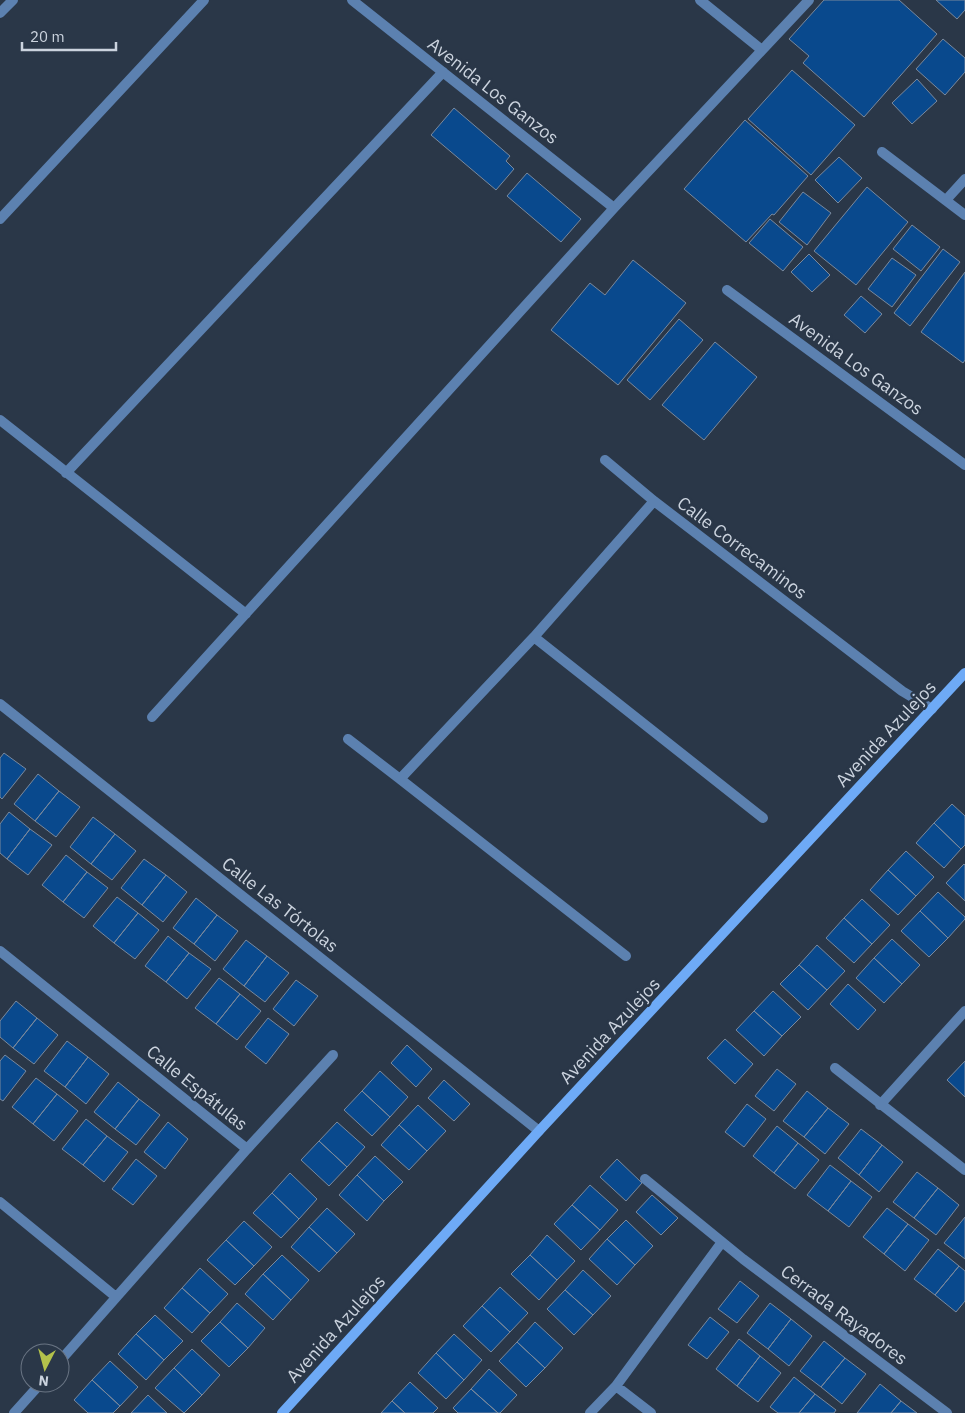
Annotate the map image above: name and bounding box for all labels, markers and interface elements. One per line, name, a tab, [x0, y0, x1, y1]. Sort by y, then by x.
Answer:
scale bar	[22, 20, 116, 52]
text: 20 m	[30, 27, 65, 46]
street label: Avenida Los Ganzos	[423, 32, 563, 149]
street label: Avenida Los Ganzos	[785, 307, 928, 420]
street label: Calle Correcaminos	[673, 491, 812, 604]
street label: Avenida Azulejos	[830, 676, 941, 792]
street label: Calle Las Tórtolas	[217, 852, 343, 957]
street label: Avenida Azulejos	[554, 973, 665, 1089]
street label: Calle Espátulas	[142, 1040, 253, 1135]
street label: Cerrada Rayadores	[776, 1259, 912, 1370]
street label: Avenida Azulejos	[281, 1270, 390, 1387]
north arrow	[20, 1343, 70, 1393]
text: N	[38, 1371, 50, 1390]

